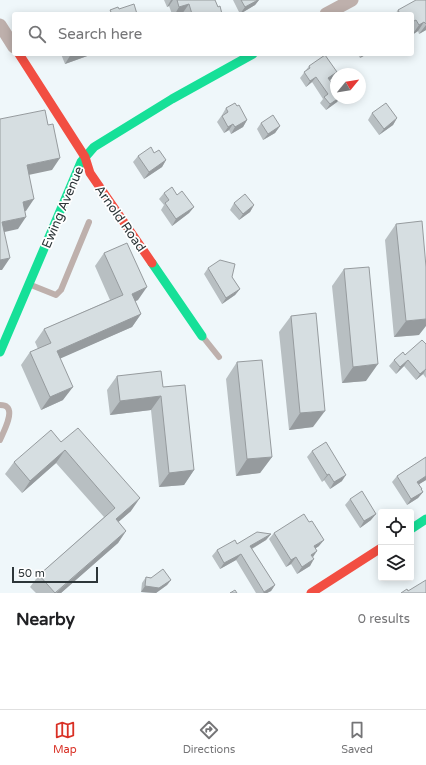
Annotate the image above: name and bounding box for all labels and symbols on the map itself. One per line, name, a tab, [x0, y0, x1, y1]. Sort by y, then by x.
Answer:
north arrow	[330, 68, 366, 104]
street label: Ewing Avenue	[38, 164, 87, 251]
street label: Arnold Road	[91, 182, 149, 255]
scale bar	[12, 565, 98, 584]

